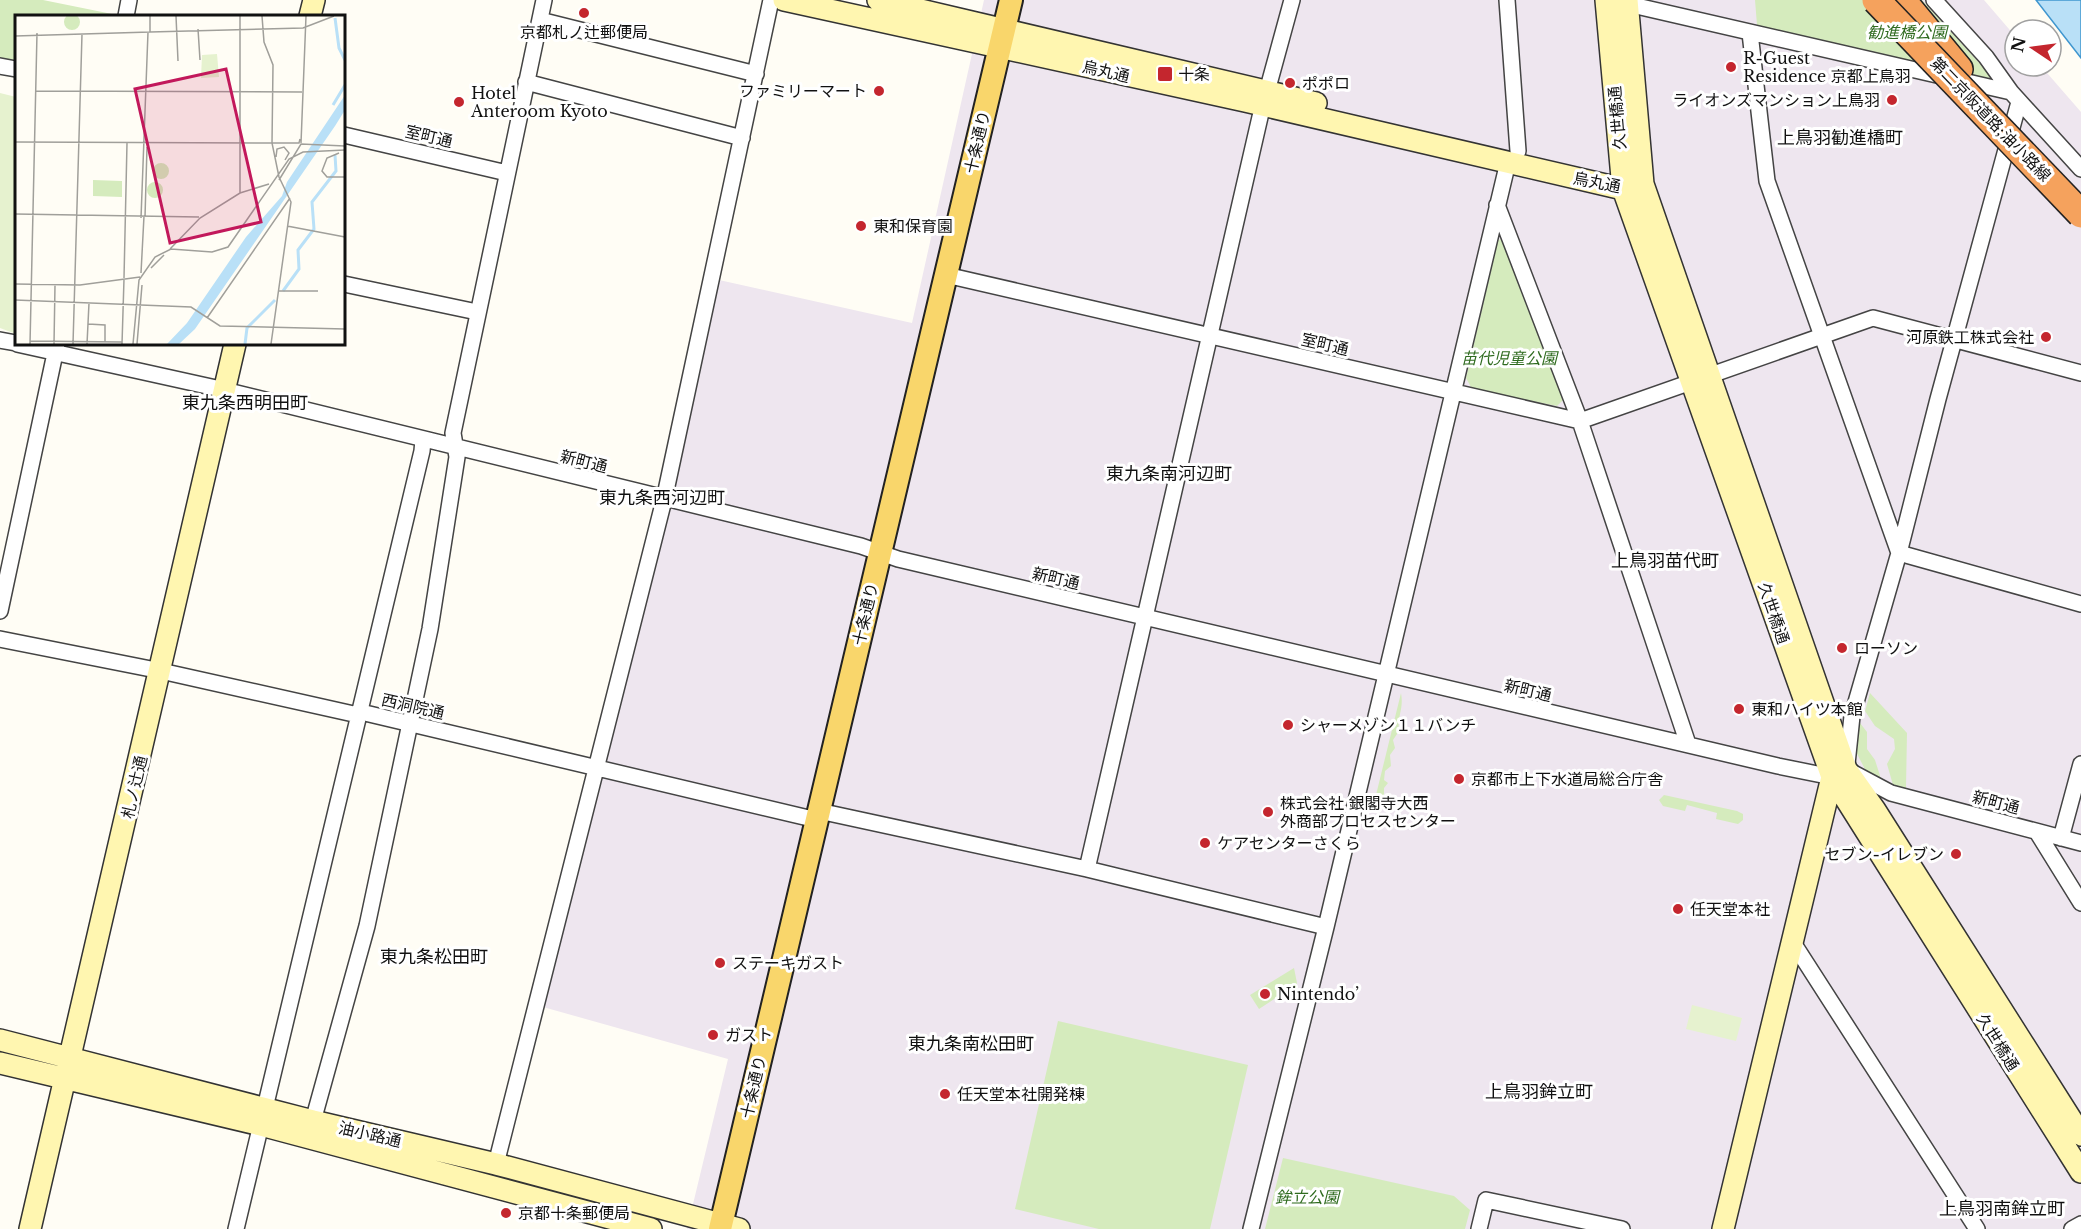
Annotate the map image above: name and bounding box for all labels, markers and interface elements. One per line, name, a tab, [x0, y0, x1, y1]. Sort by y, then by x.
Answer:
marker: 京都札ノ辻郵便局	[577, 6, 591, 20]
inset map	[15, 15, 345, 345]
north arrow	[2003, 18, 2063, 78]
place label: 京都札ノ辻郵便局	[520, 22, 648, 42]
park label: 勧進橋公園	[1867, 22, 1949, 42]
text: N	[2007, 35, 2030, 54]
place label: R-Guest Residence 京都上鳥羽	[1743, 48, 1911, 86]
street label: 第二京阪道路;油小路線	[1927, 53, 2055, 185]
street label: 烏丸通	[1080, 56, 1132, 86]
marker: R-Guest Residence 京都上鳥羽	[1724, 60, 1738, 74]
place label: 十条	[1178, 64, 1210, 84]
marker: 十条	[1156, 65, 1174, 83]
place label: ポポロ	[1302, 73, 1350, 93]
marker: ポポロ	[1283, 76, 1297, 90]
place label: ファミリーマート	[739, 81, 867, 101]
place label: Hotel Anteroom Kyoto	[470, 83, 608, 121]
marker: ファミリーマート	[872, 84, 886, 98]
street label: 久世橋通	[1604, 85, 1630, 151]
place label: ライオンズマンション上鳥羽	[1672, 90, 1880, 110]
marker: ライオンズマンション上鳥羽	[1885, 93, 1899, 107]
marker: Hotel Anteroom Kyoto	[452, 95, 466, 109]
street label: 十条通り	[960, 109, 994, 175]
street label: 室町通	[403, 121, 455, 151]
district label: 上鳥羽勧進橋町	[1777, 127, 1903, 149]
street label: 烏丸通	[1572, 168, 1622, 196]
place label: 東和保育園	[873, 216, 953, 236]
marker: 東和保育園	[854, 219, 868, 233]
place label: 河原鉄工株式会社	[1906, 327, 2034, 347]
street label: 室町通	[1299, 329, 1351, 359]
marker: 河原鉄工株式会社	[2039, 330, 2053, 344]
park label: 苗代児童公園	[1461, 348, 1559, 368]
district label: 東九条西明田町	[182, 392, 308, 414]
street label: 新町通	[558, 445, 610, 477]
district label: 東九条南河辺町	[1106, 463, 1232, 485]
district label: 東九条西河辺町	[599, 487, 725, 509]
district label: 上鳥羽苗代町	[1611, 550, 1719, 572]
street label: 新町通	[1030, 563, 1082, 593]
street label: 久世橋通	[1754, 579, 1794, 647]
street label: 十条通り	[848, 581, 882, 647]
place label: ローソン	[1854, 638, 1918, 658]
marker: ローソン	[1835, 641, 1849, 655]
street label: 新町通	[1502, 675, 1554, 705]
street label: 西洞院通	[380, 689, 446, 723]
place label: 東和ハイツ本館	[1751, 699, 1863, 719]
marker: 東和ハイツ本館	[1732, 702, 1746, 716]
place label: シャーメゾン１１バンチ	[1300, 715, 1476, 735]
marker: シャーメゾン１１バンチ	[1281, 718, 1295, 732]
street label: 札ノ辻通	[117, 754, 151, 820]
place label: 京都市上下水道局総合庁舎	[1471, 769, 1663, 789]
marker: 京都市上下水道局総合庁舎	[1452, 772, 1466, 786]
street label: 新町通	[1970, 786, 2022, 818]
place label: 株式会社 銀閣寺大西 外商部プロセスセンター	[1280, 793, 1456, 831]
marker: 株式会社 銀閣寺大西 外商部プロセスセンター	[1261, 805, 1275, 819]
place label: ケアセンターさくら	[1217, 833, 1361, 853]
marker: ケアセンターさくら	[1198, 836, 1212, 850]
place label: セブン-イレブン	[1825, 844, 1944, 864]
marker: セブン-イレブン	[1949, 847, 1963, 861]
place label: 任天堂本社	[1690, 899, 1770, 919]
marker: 任天堂本社	[1671, 902, 1685, 916]
district label: 東九条松田町	[380, 946, 488, 968]
place label: ステーキガスト	[732, 953, 844, 973]
marker: ステーキガスト	[713, 956, 727, 970]
place label: Nintendo’	[1277, 984, 1359, 1004]
marker: Nintendo’	[1258, 987, 1272, 1001]
street label: 久世橋通	[1973, 1010, 2023, 1074]
place label: ガスト	[725, 1025, 773, 1045]
marker: ガスト	[706, 1028, 720, 1042]
district label: 東九条南松田町	[908, 1033, 1034, 1055]
street label: 十条通り	[736, 1054, 770, 1120]
district label: 上鳥羽鉾立町	[1485, 1081, 1593, 1103]
place label: 任天堂本社開発棟	[957, 1084, 1085, 1104]
marker: 任天堂本社開発棟	[938, 1087, 952, 1101]
street label: 油小路通	[337, 1117, 403, 1151]
park label: 鉾立公園	[1275, 1187, 1341, 1207]
district label: 上鳥羽南鉾立町	[1939, 1198, 2065, 1220]
place label: 京都十条郵便局	[518, 1203, 630, 1223]
marker: 京都十条郵便局	[499, 1206, 513, 1220]

